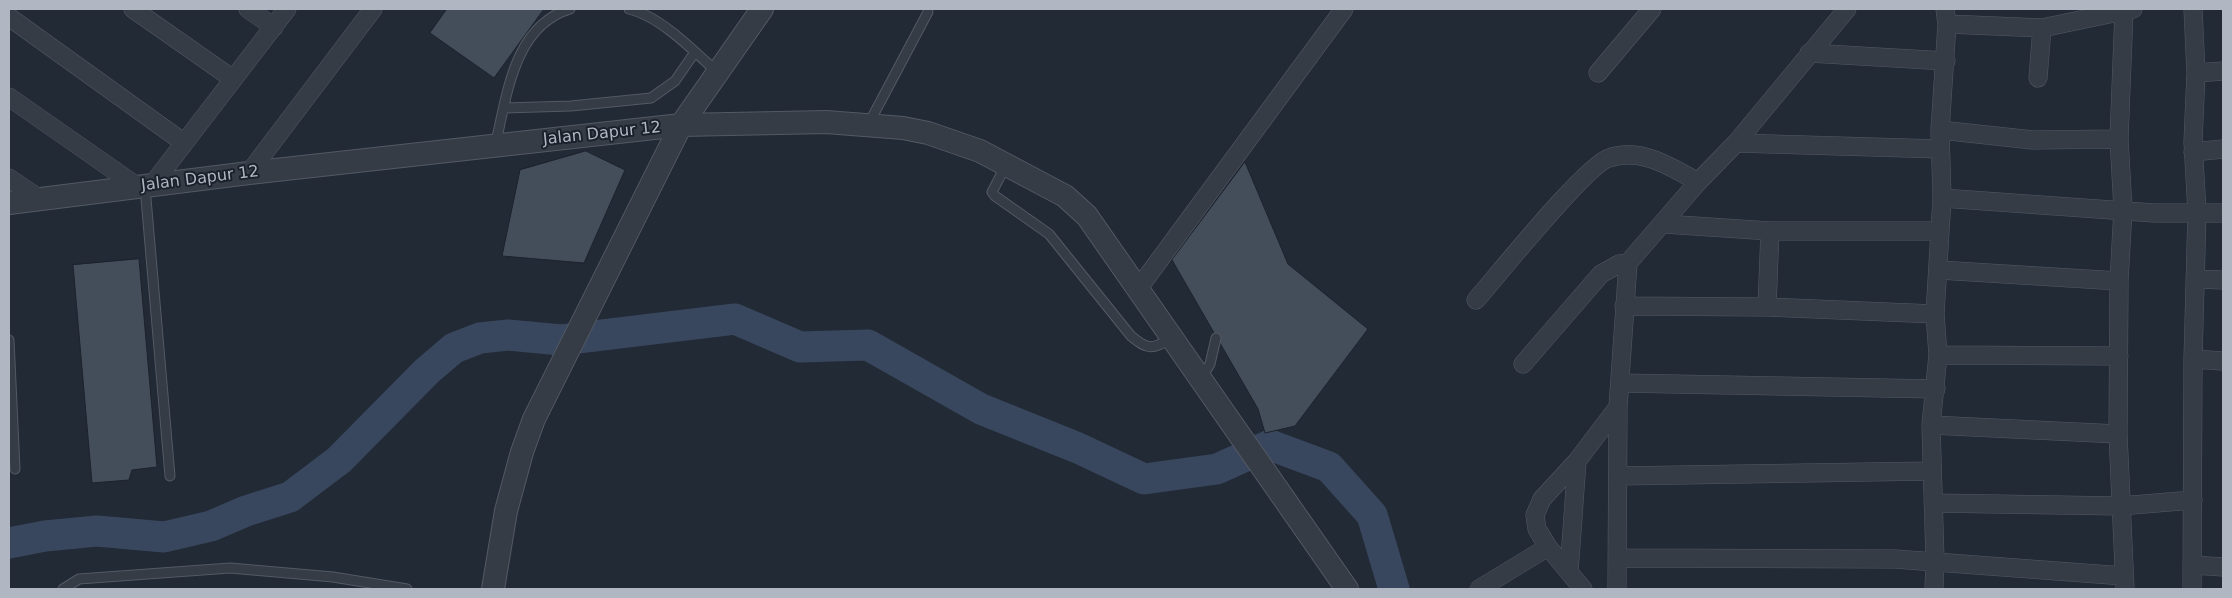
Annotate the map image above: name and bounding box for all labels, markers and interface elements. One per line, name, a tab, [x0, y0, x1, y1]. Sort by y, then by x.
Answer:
street label: Jalan Dapur 12	[542, 118, 662, 150]
street label: Jalan Dapur 12	[140, 162, 260, 196]

